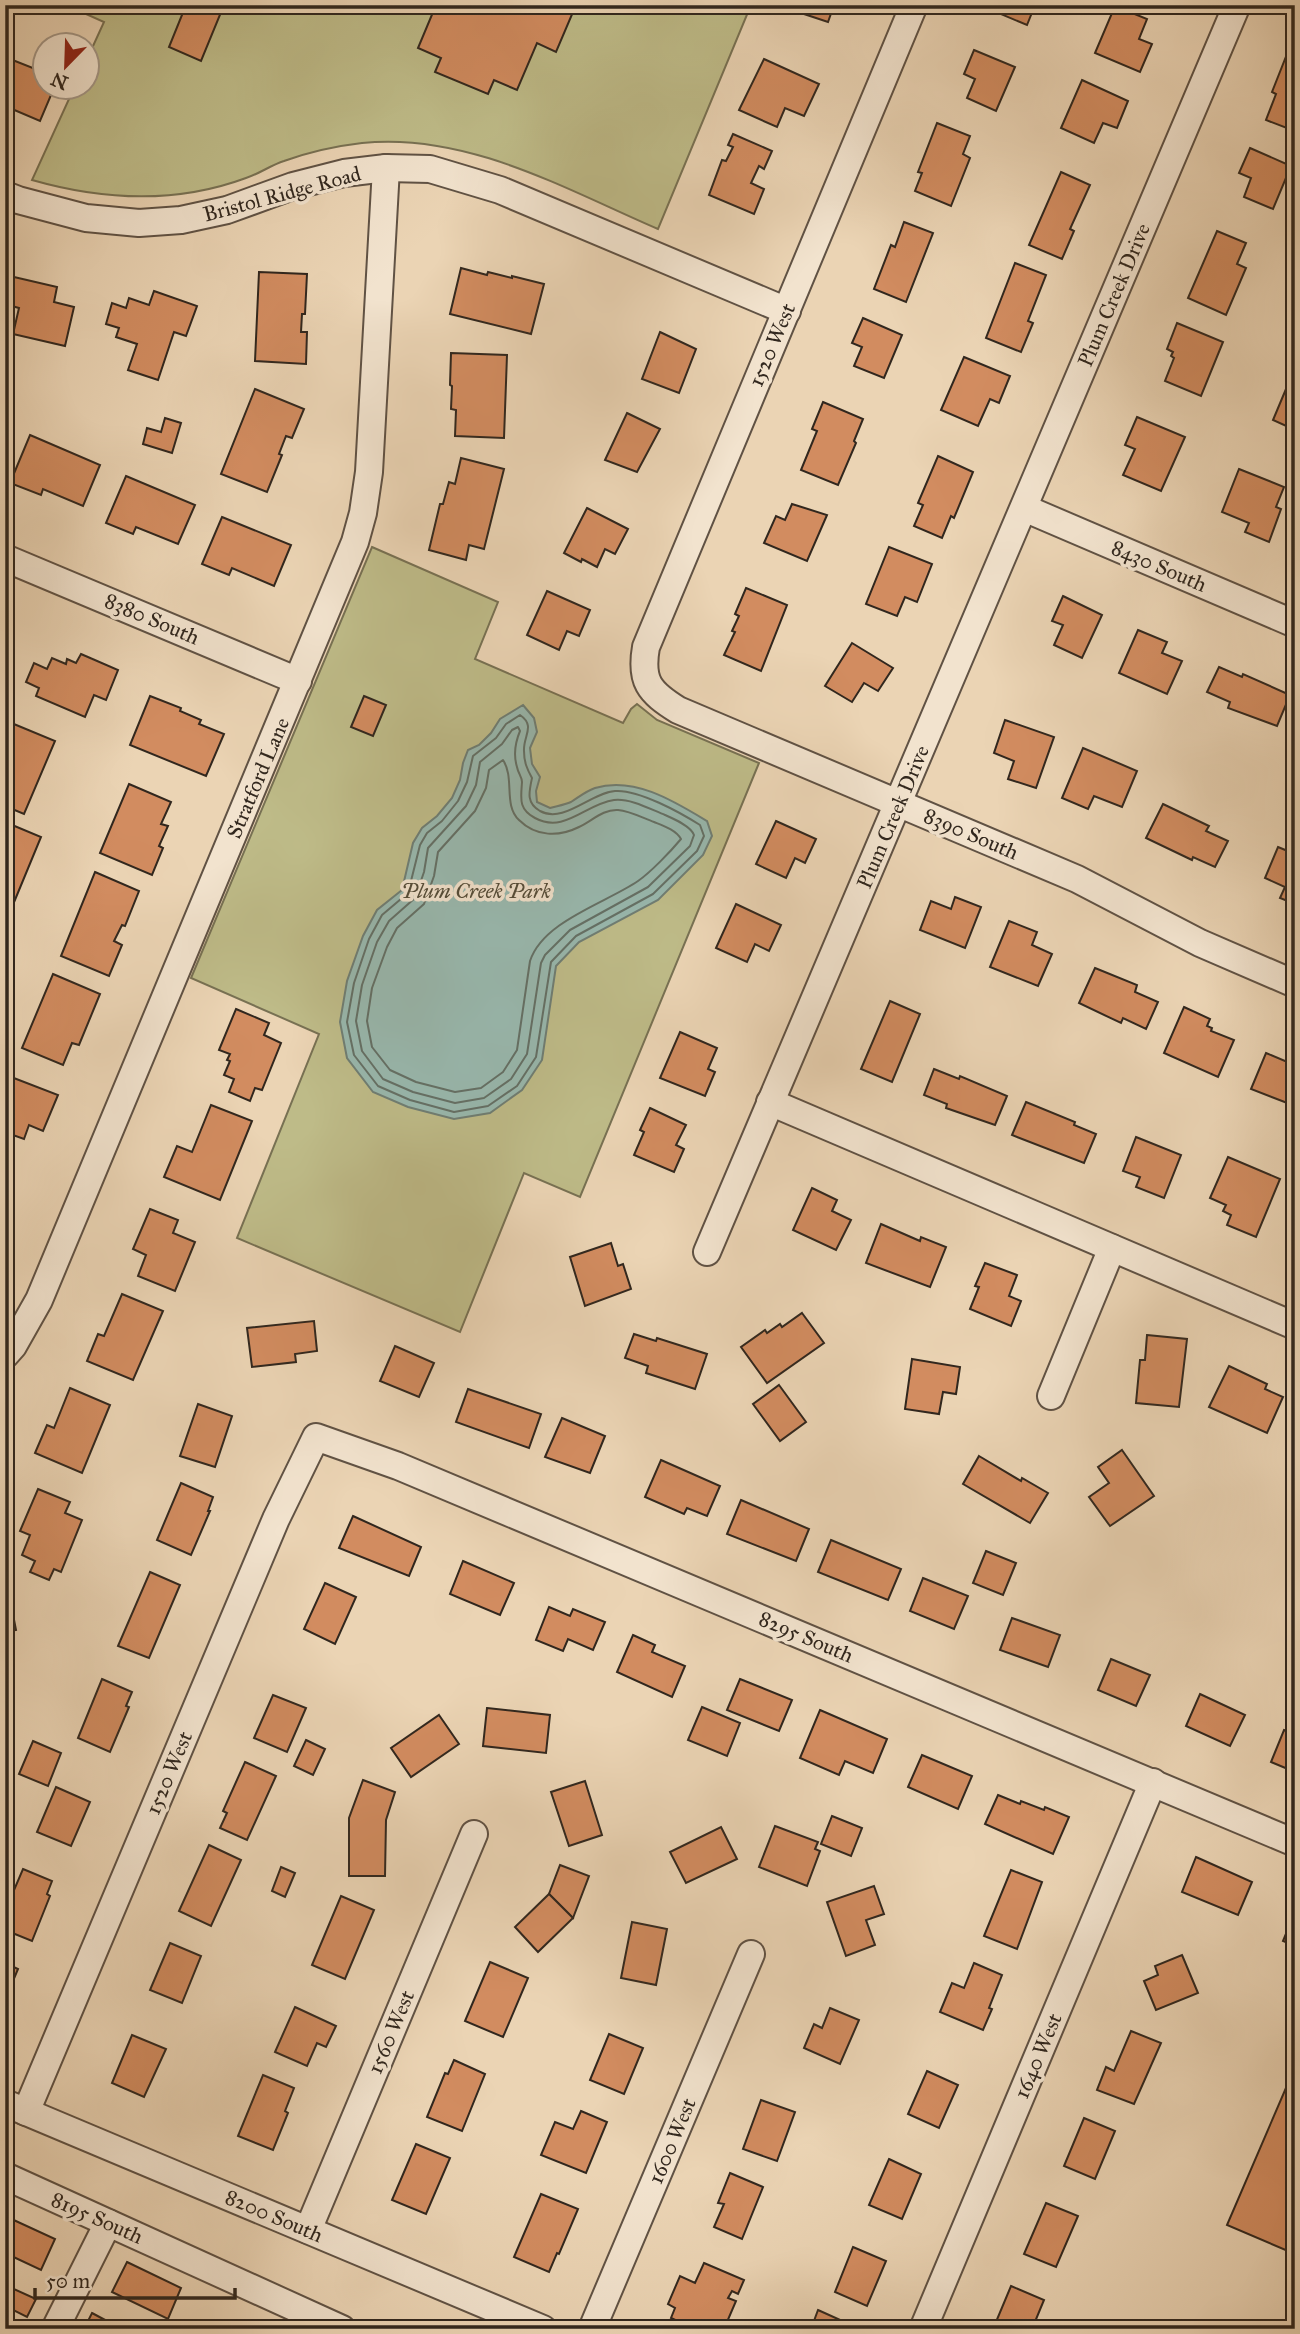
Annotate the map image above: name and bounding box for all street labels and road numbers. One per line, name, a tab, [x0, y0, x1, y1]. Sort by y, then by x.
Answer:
street label: Bristol Ridge Road	[200, 160, 364, 228]
street label: Plum Creek Drive	[1072, 219, 1156, 371]
street label: 1520 West	[743, 299, 801, 391]
street label: 8430 South	[1107, 534, 1211, 598]
street label: 8380 South	[101, 587, 204, 651]
street label: Stratford Lane	[221, 713, 295, 842]
street label: Plum Creek Drive	[851, 741, 935, 893]
street label: 8390 South	[920, 802, 1023, 866]
street label: 8295 South	[755, 1605, 858, 1669]
street label: 1520 West	[140, 1727, 198, 1819]
street label: 1560 West	[362, 1986, 420, 2078]
street label: 1640 West	[1008, 2009, 1068, 2103]
street label: 1600 West	[642, 2094, 702, 2188]
street label: 8200 South	[221, 2184, 327, 2248]
street label: 8195 South	[47, 2186, 147, 2250]

